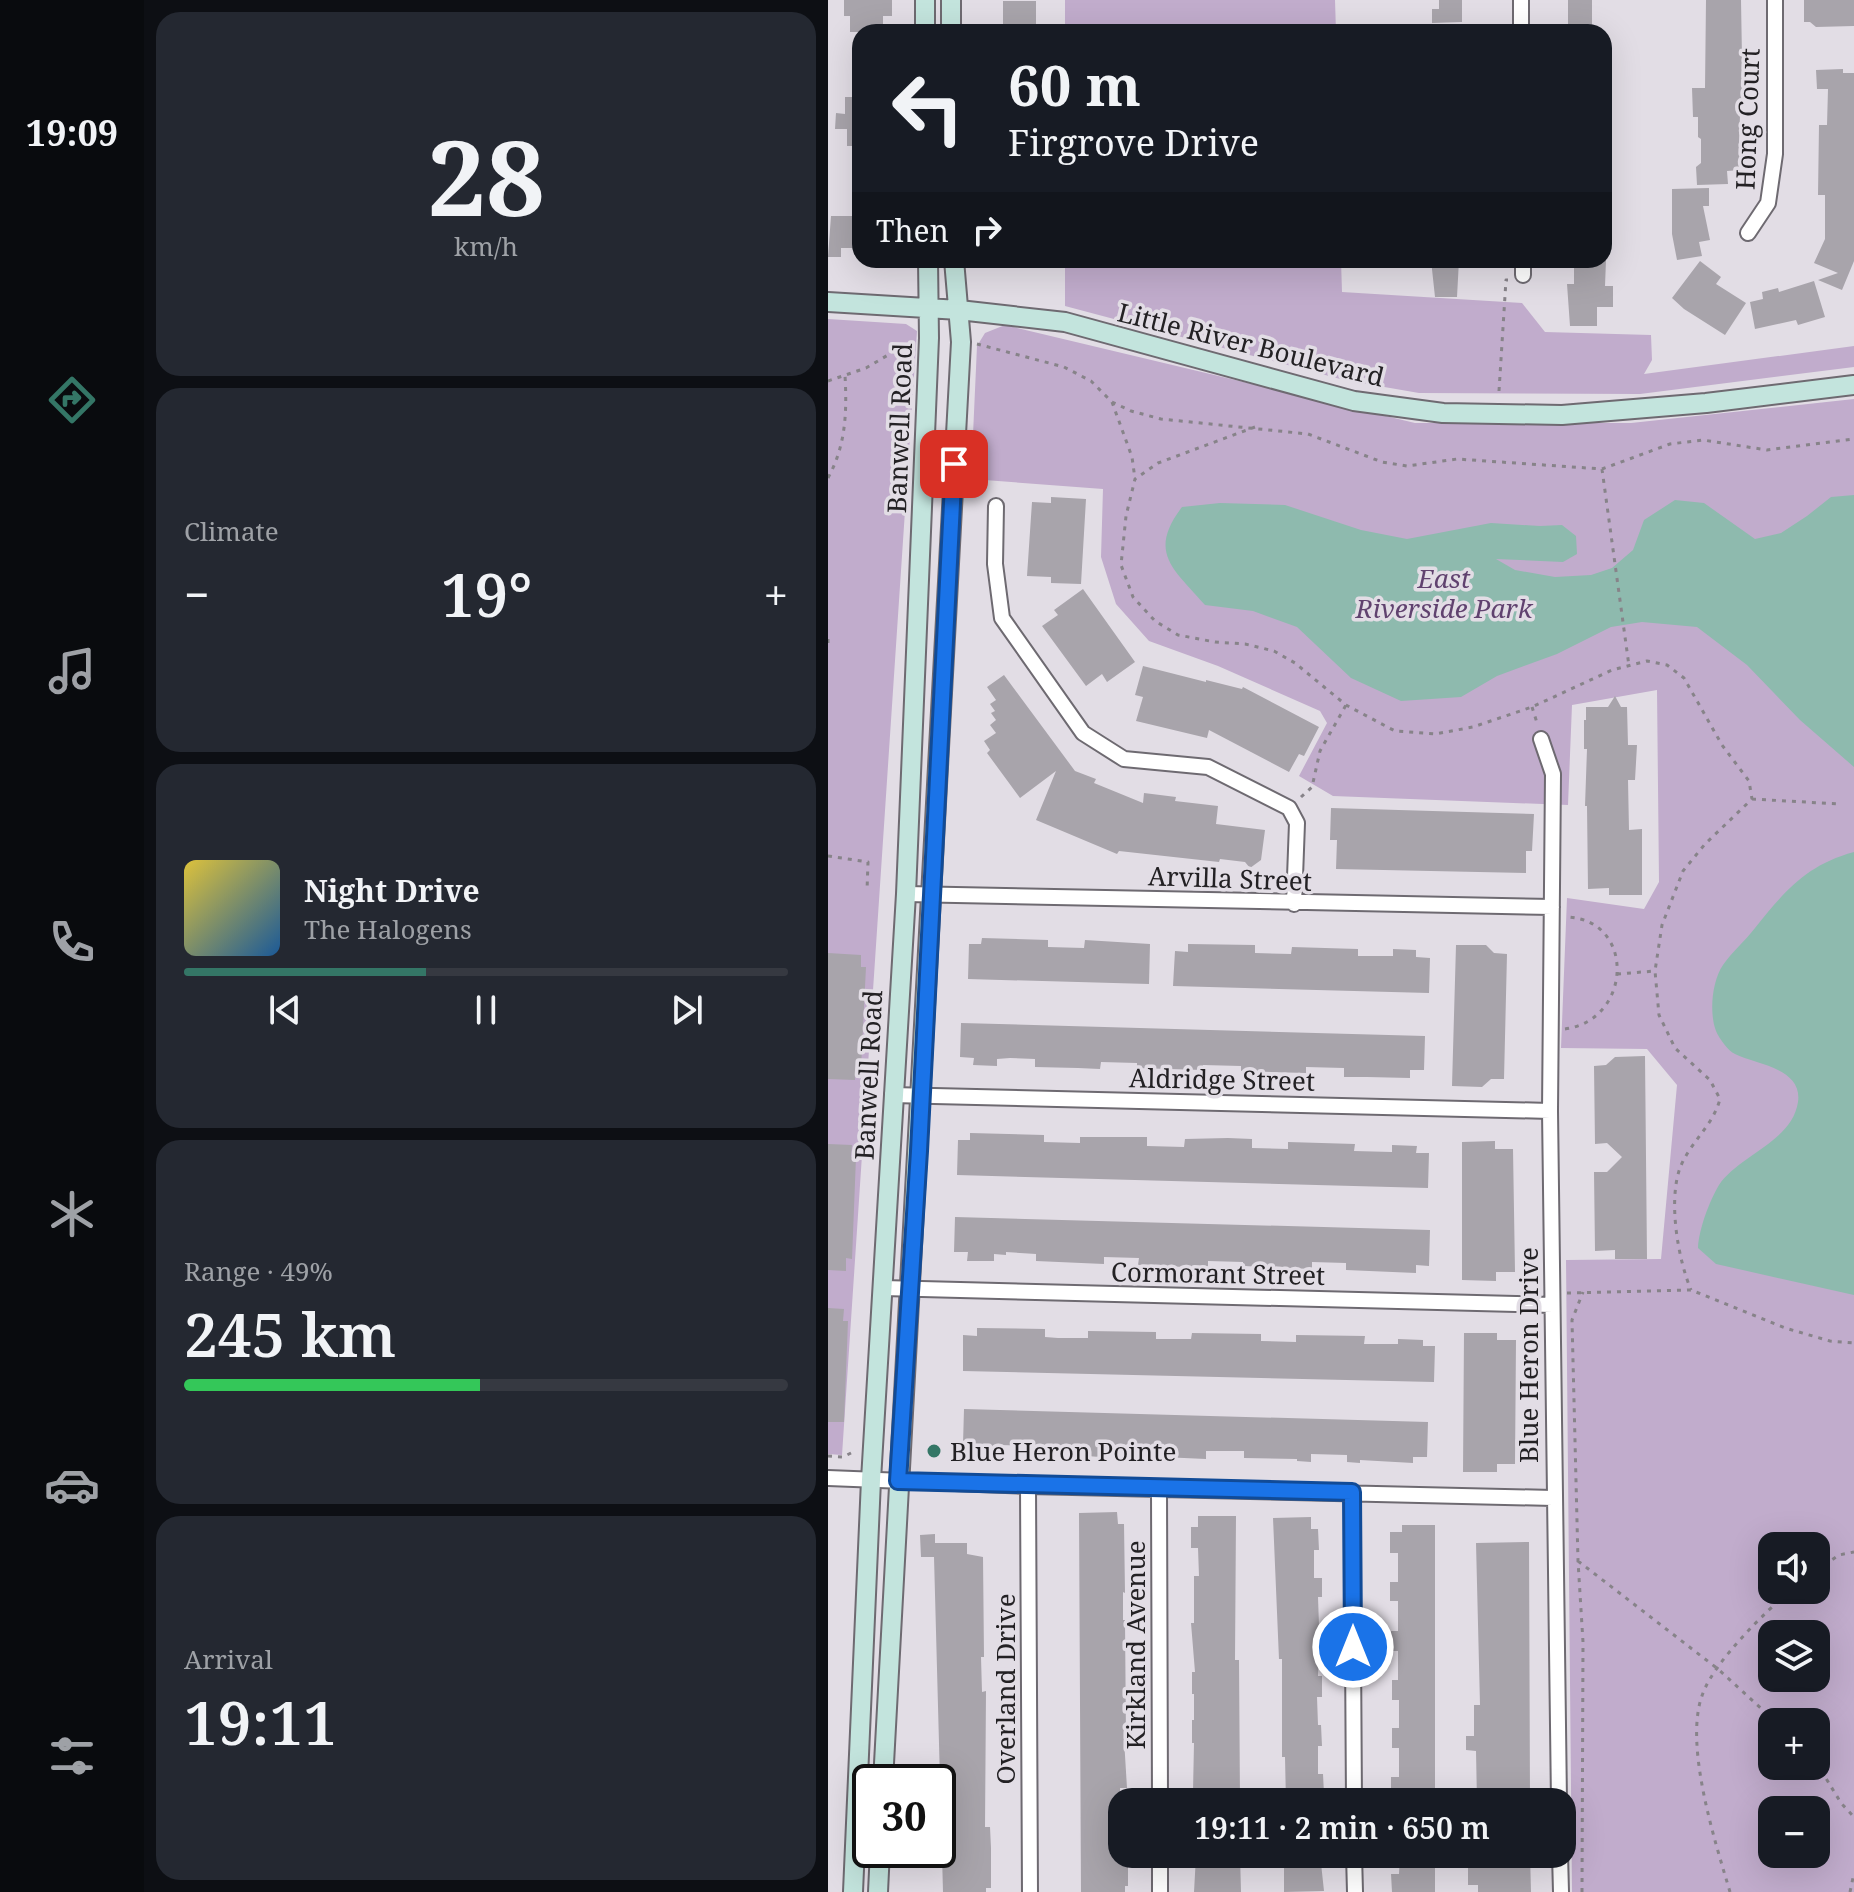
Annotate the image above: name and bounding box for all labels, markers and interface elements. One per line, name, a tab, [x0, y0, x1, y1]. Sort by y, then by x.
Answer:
text: 60 m	[1008, 46, 1141, 122]
street label: Hong Court	[1727, 47, 1767, 191]
icon: left	[876, 56, 980, 160]
text: 28	[427, 105, 545, 246]
text: 19:09	[26, 108, 118, 157]
text: Firgrove Drive	[1008, 118, 1259, 167]
icon: right	[965, 208, 1009, 252]
text: Then	[876, 210, 949, 251]
text: km/h	[454, 228, 518, 264]
street label: Little River Boulevard	[1114, 293, 1388, 395]
street label: Banwell Road	[878, 342, 920, 514]
icon: directions	[44, 372, 100, 428]
pin	[920, 430, 988, 498]
icon: arrive	[932, 442, 976, 486]
text: Climate	[184, 513, 279, 549]
text: 19°	[441, 553, 532, 635]
park label: East Riverside Park	[1355, 560, 1534, 626]
text: −	[184, 564, 209, 624]
text: +	[763, 564, 788, 624]
icon: music	[44, 643, 100, 699]
street label: Arvilla Street	[1147, 857, 1313, 899]
text: Night Drive	[304, 870, 480, 911]
text: The Halogens	[304, 911, 472, 947]
icon: phone	[44, 914, 100, 970]
icon: previous	[263, 988, 307, 1032]
icon: pause	[464, 988, 508, 1032]
icon: next	[665, 988, 709, 1032]
street label: Banwell Road	[846, 989, 890, 1161]
street label: Aldridge Street	[1129, 1059, 1315, 1099]
icon: climate	[44, 1186, 100, 1242]
street label: Blue Heron Drive	[1510, 1247, 1546, 1463]
text: Range · 49%	[184, 1253, 333, 1289]
street label: Cormorant Street	[1111, 1253, 1325, 1293]
text: 245 km	[184, 1293, 396, 1375]
place label: Blue Heron Pointe	[950, 1433, 1176, 1469]
marker: Blue Heron Pointe	[925, 1442, 943, 1460]
icon: car	[44, 1457, 100, 1513]
map controls	[1758, 1532, 1830, 1868]
button: sound	[1758, 1532, 1830, 1604]
street label: Kirkland Avenue	[1117, 1540, 1153, 1750]
street label: Overland Drive	[987, 1593, 1023, 1785]
position arrow	[1311, 1605, 1395, 1689]
button: layers	[1758, 1620, 1830, 1692]
text: Arrival	[184, 1641, 273, 1677]
text: 19:11	[184, 1681, 337, 1763]
button: +	[1758, 1708, 1830, 1780]
icon: filters	[44, 1728, 100, 1784]
speed limit sign: 30	[852, 1764, 956, 1868]
button: −	[1758, 1796, 1830, 1868]
text: 19:11 · 2 min · 650 m	[1194, 1807, 1490, 1848]

